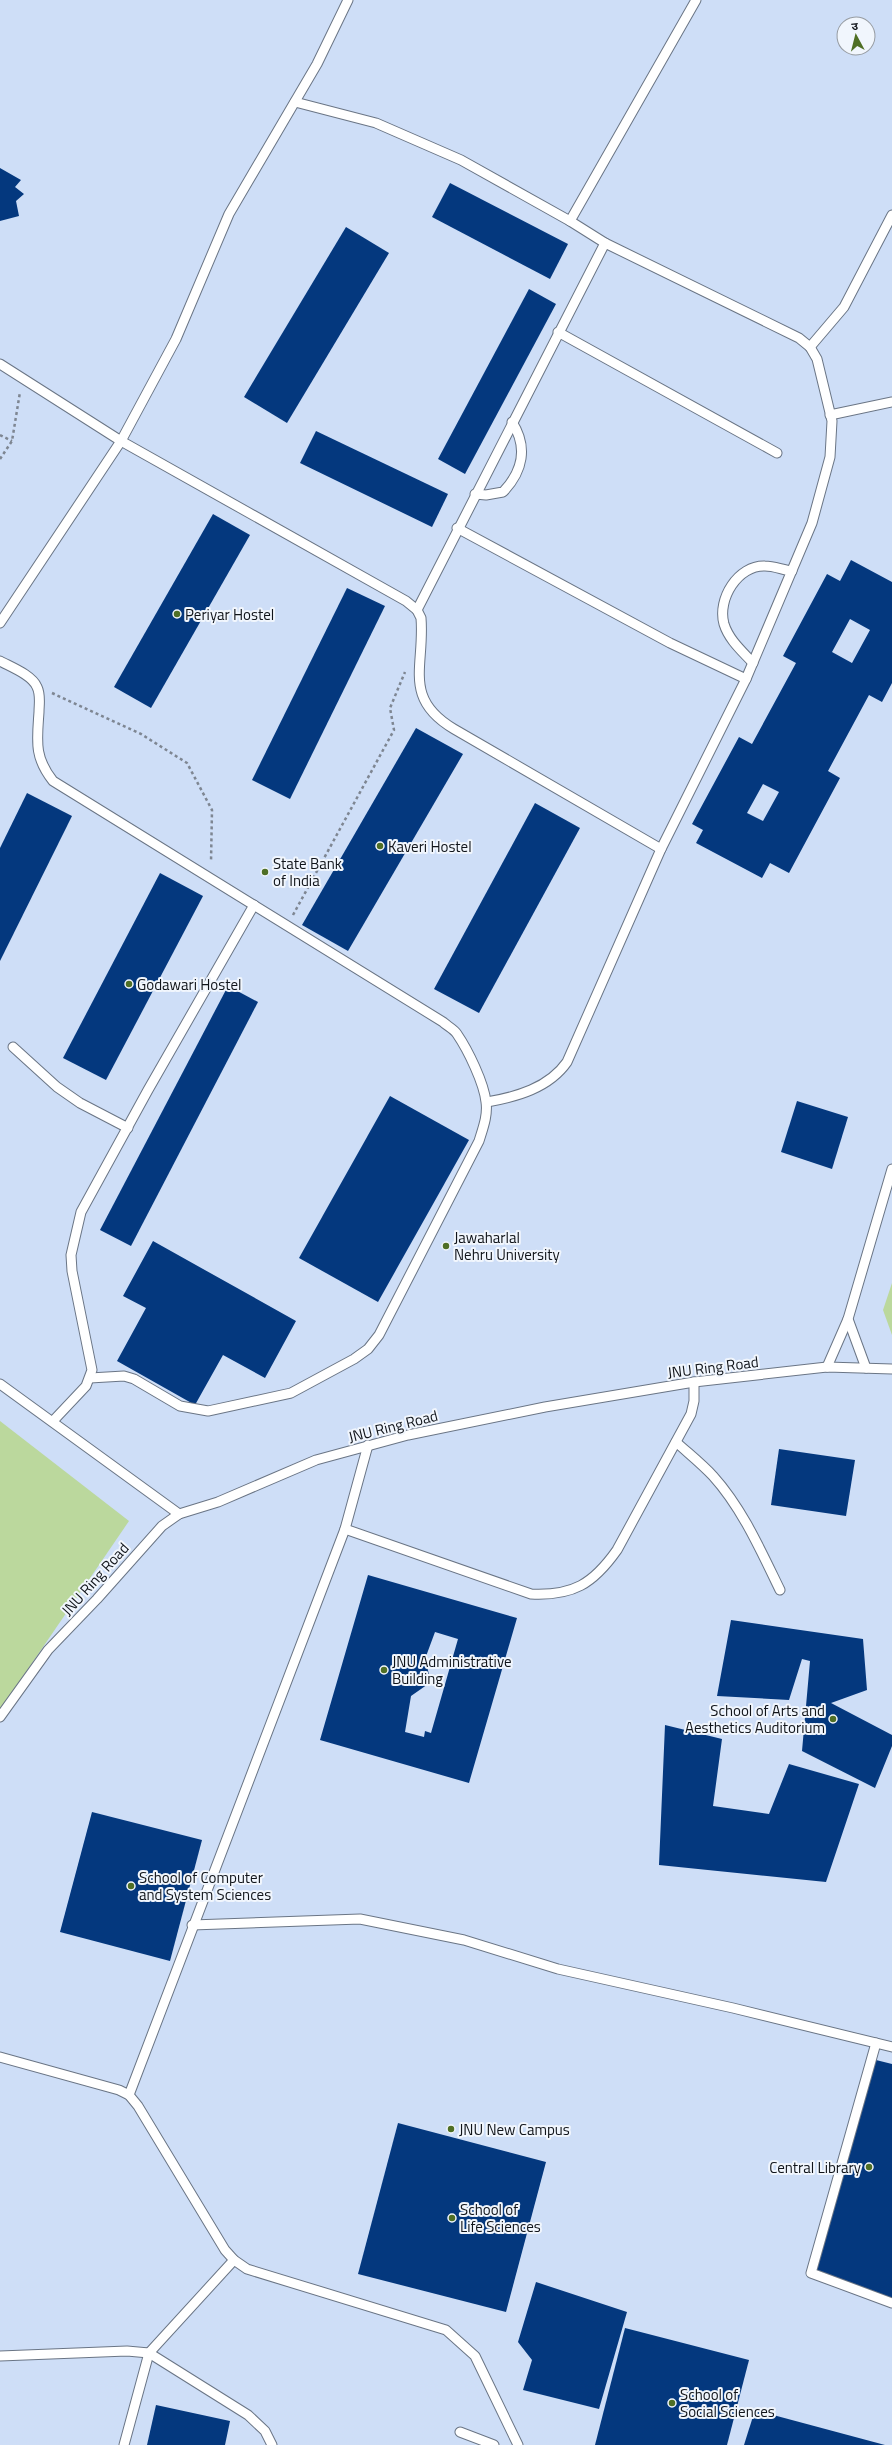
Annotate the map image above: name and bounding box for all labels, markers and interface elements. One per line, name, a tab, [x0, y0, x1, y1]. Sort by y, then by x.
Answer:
north arrow	[836, 16, 876, 56]
text: उ	[851, 18, 860, 34]
place label: Periyar Hostel	[185, 603, 274, 626]
marker: Periyar Hostel	[172, 609, 182, 619]
place label: Kaveri Hostel	[388, 835, 472, 858]
marker: Kaveri Hostel	[375, 841, 385, 851]
place label: State Bank of India	[273, 852, 342, 892]
marker: State Bank of India	[260, 867, 270, 877]
place label: Godawari Hostel	[137, 973, 242, 996]
marker: Godawari Hostel	[124, 979, 134, 989]
place label: Jawaharlal Nehru University	[454, 1226, 560, 1266]
marker: Jawaharlal Nehru University	[441, 1241, 451, 1251]
street label: JNU Ring Road	[666, 1350, 760, 1384]
street label: JNU Ring Road	[346, 1404, 440, 1448]
street label: JNU Ring Road	[56, 1537, 134, 1621]
place label: JNU Administrative Building	[392, 1650, 512, 1690]
marker: JNU Administrative Building	[379, 1665, 389, 1675]
place label: School of Arts and Aesthetics Auditorium	[685, 1699, 825, 1739]
marker: School of Arts and Aesthetics Auditorium	[828, 1714, 838, 1724]
place label: School of Computer and System Sciences	[139, 1866, 271, 1906]
marker: School of Computer and System Sciences	[126, 1881, 136, 1891]
place label: JNU New Campus	[459, 2118, 570, 2141]
marker: JNU New Campus	[446, 2124, 456, 2134]
place label: Central Library	[769, 2156, 861, 2179]
marker: Central Library	[864, 2162, 874, 2172]
place label: School of Life Sciences	[460, 2198, 541, 2238]
marker: School of Life Sciences	[447, 2213, 457, 2223]
place label: School of Social Sciences	[680, 2383, 775, 2423]
marker: School of Social Sciences	[667, 2398, 677, 2408]

